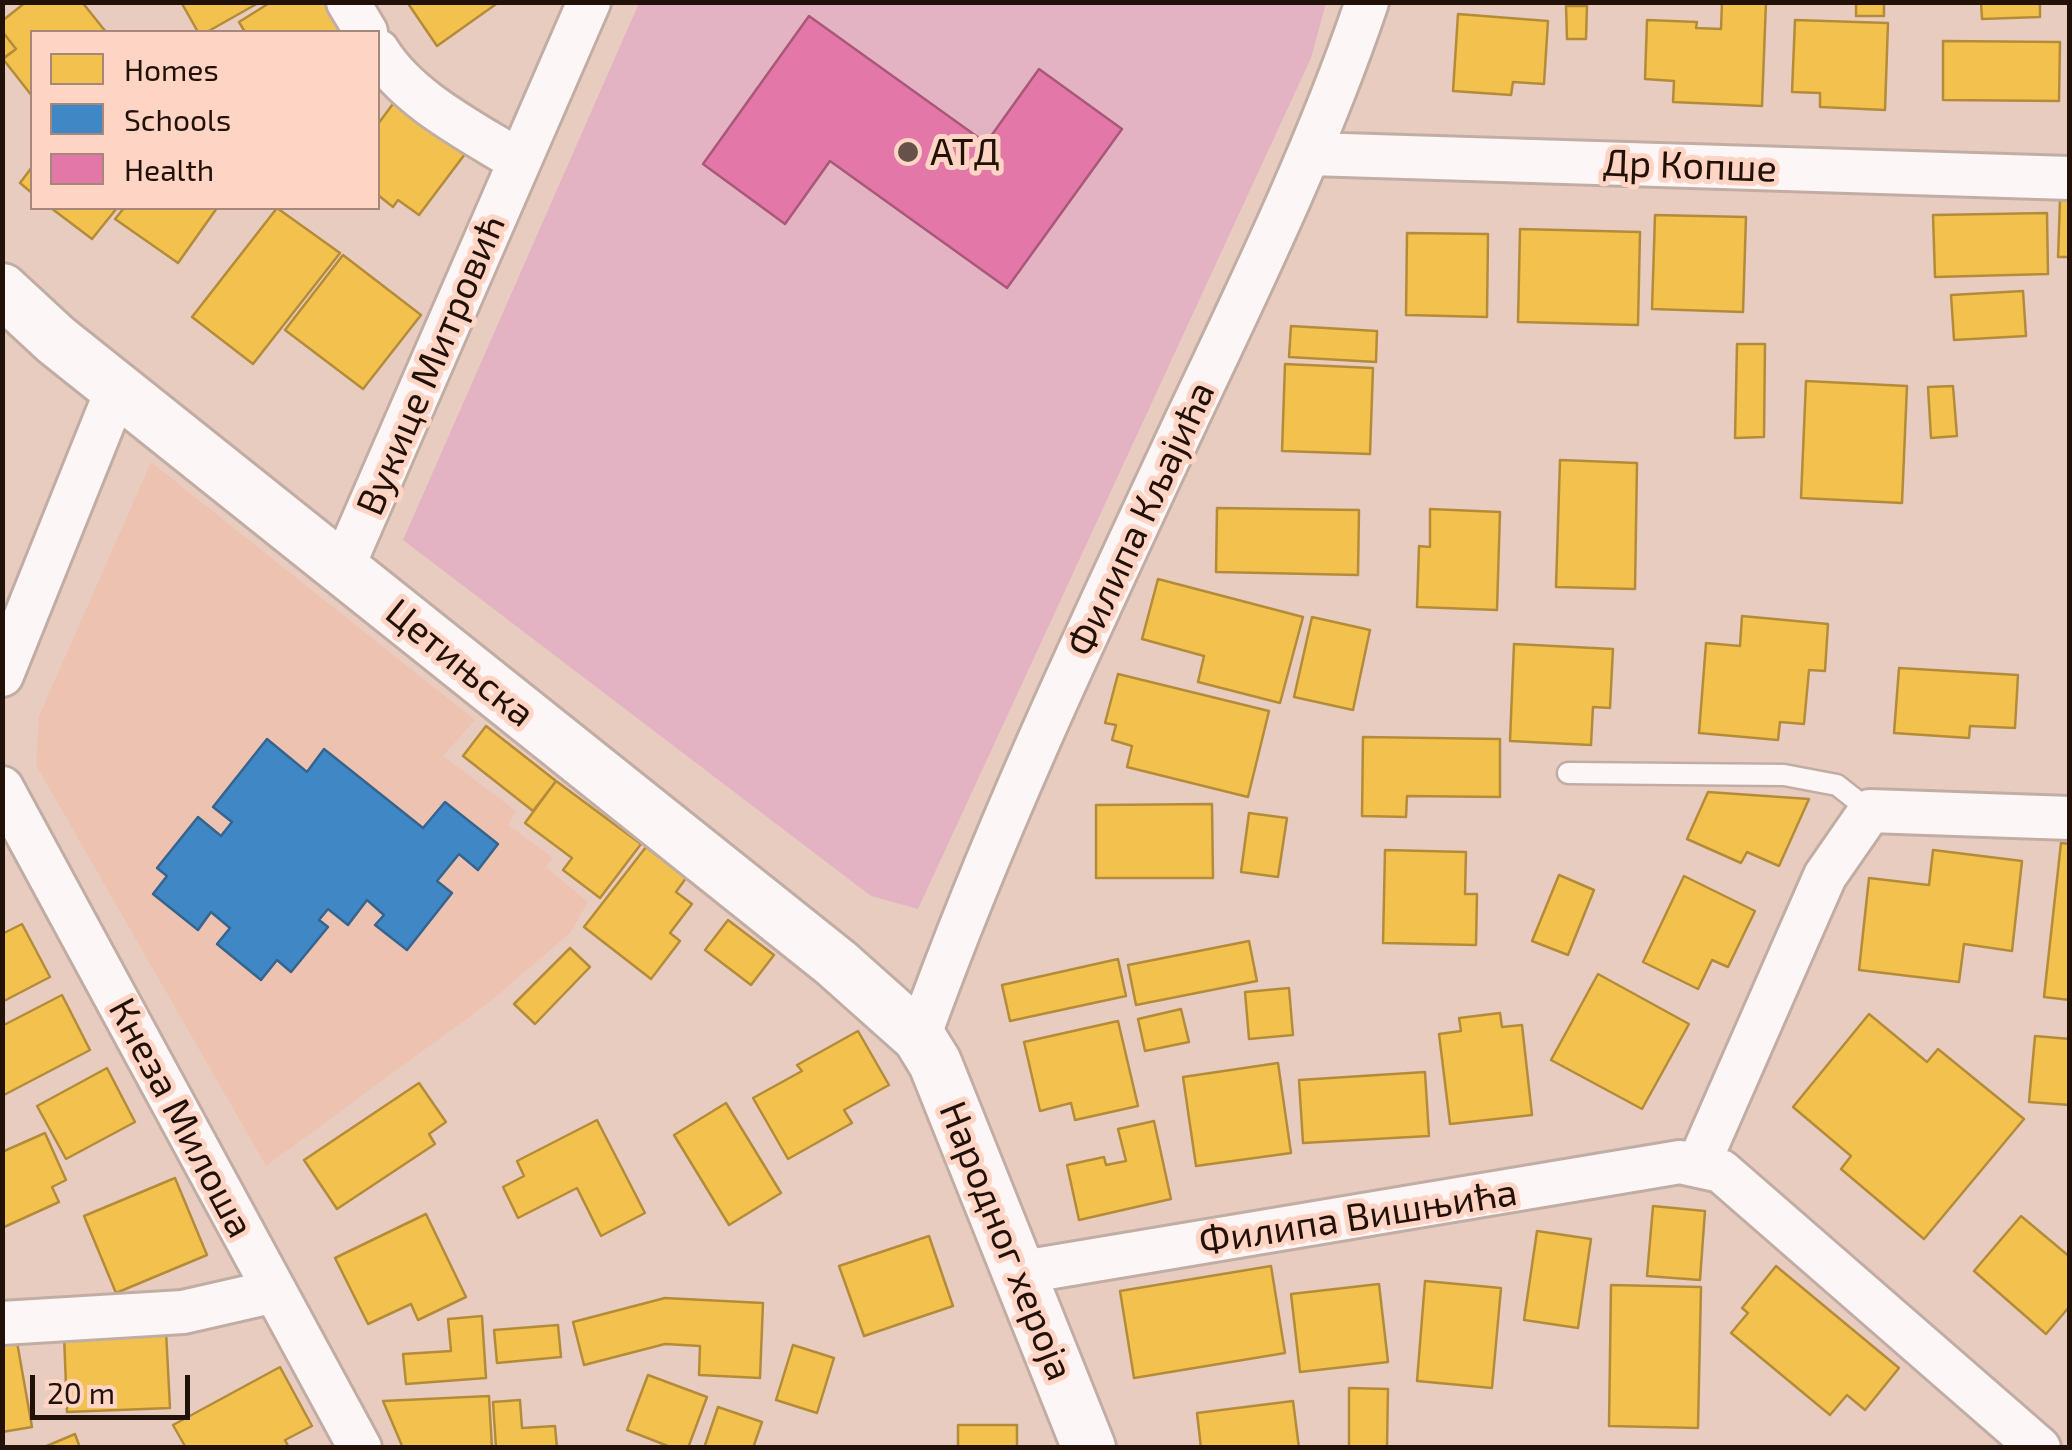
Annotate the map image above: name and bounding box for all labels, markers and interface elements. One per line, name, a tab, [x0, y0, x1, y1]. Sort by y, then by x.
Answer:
legend	[30, 30, 380, 210]
text: Homes	[124, 51, 219, 87]
text: Schools	[124, 101, 231, 137]
place label: АТД	[930, 129, 1000, 175]
marker: АТД	[895, 139, 921, 165]
street label: Др Копше	[1602, 140, 1778, 192]
text: Health	[124, 151, 214, 187]
street label: Вукице Митровић	[347, 208, 515, 522]
street label: Филипа Кљајића	[1057, 374, 1225, 664]
street label: Цетињска	[377, 589, 543, 737]
street label: Кнеза Милоша	[99, 991, 263, 1245]
street label: Народног хероја	[929, 1095, 1083, 1387]
street label: Филипа Вишњића	[1196, 1169, 1520, 1265]
scale bar	[35, 1355, 195, 1417]
text: 20 m	[47, 1374, 115, 1410]

